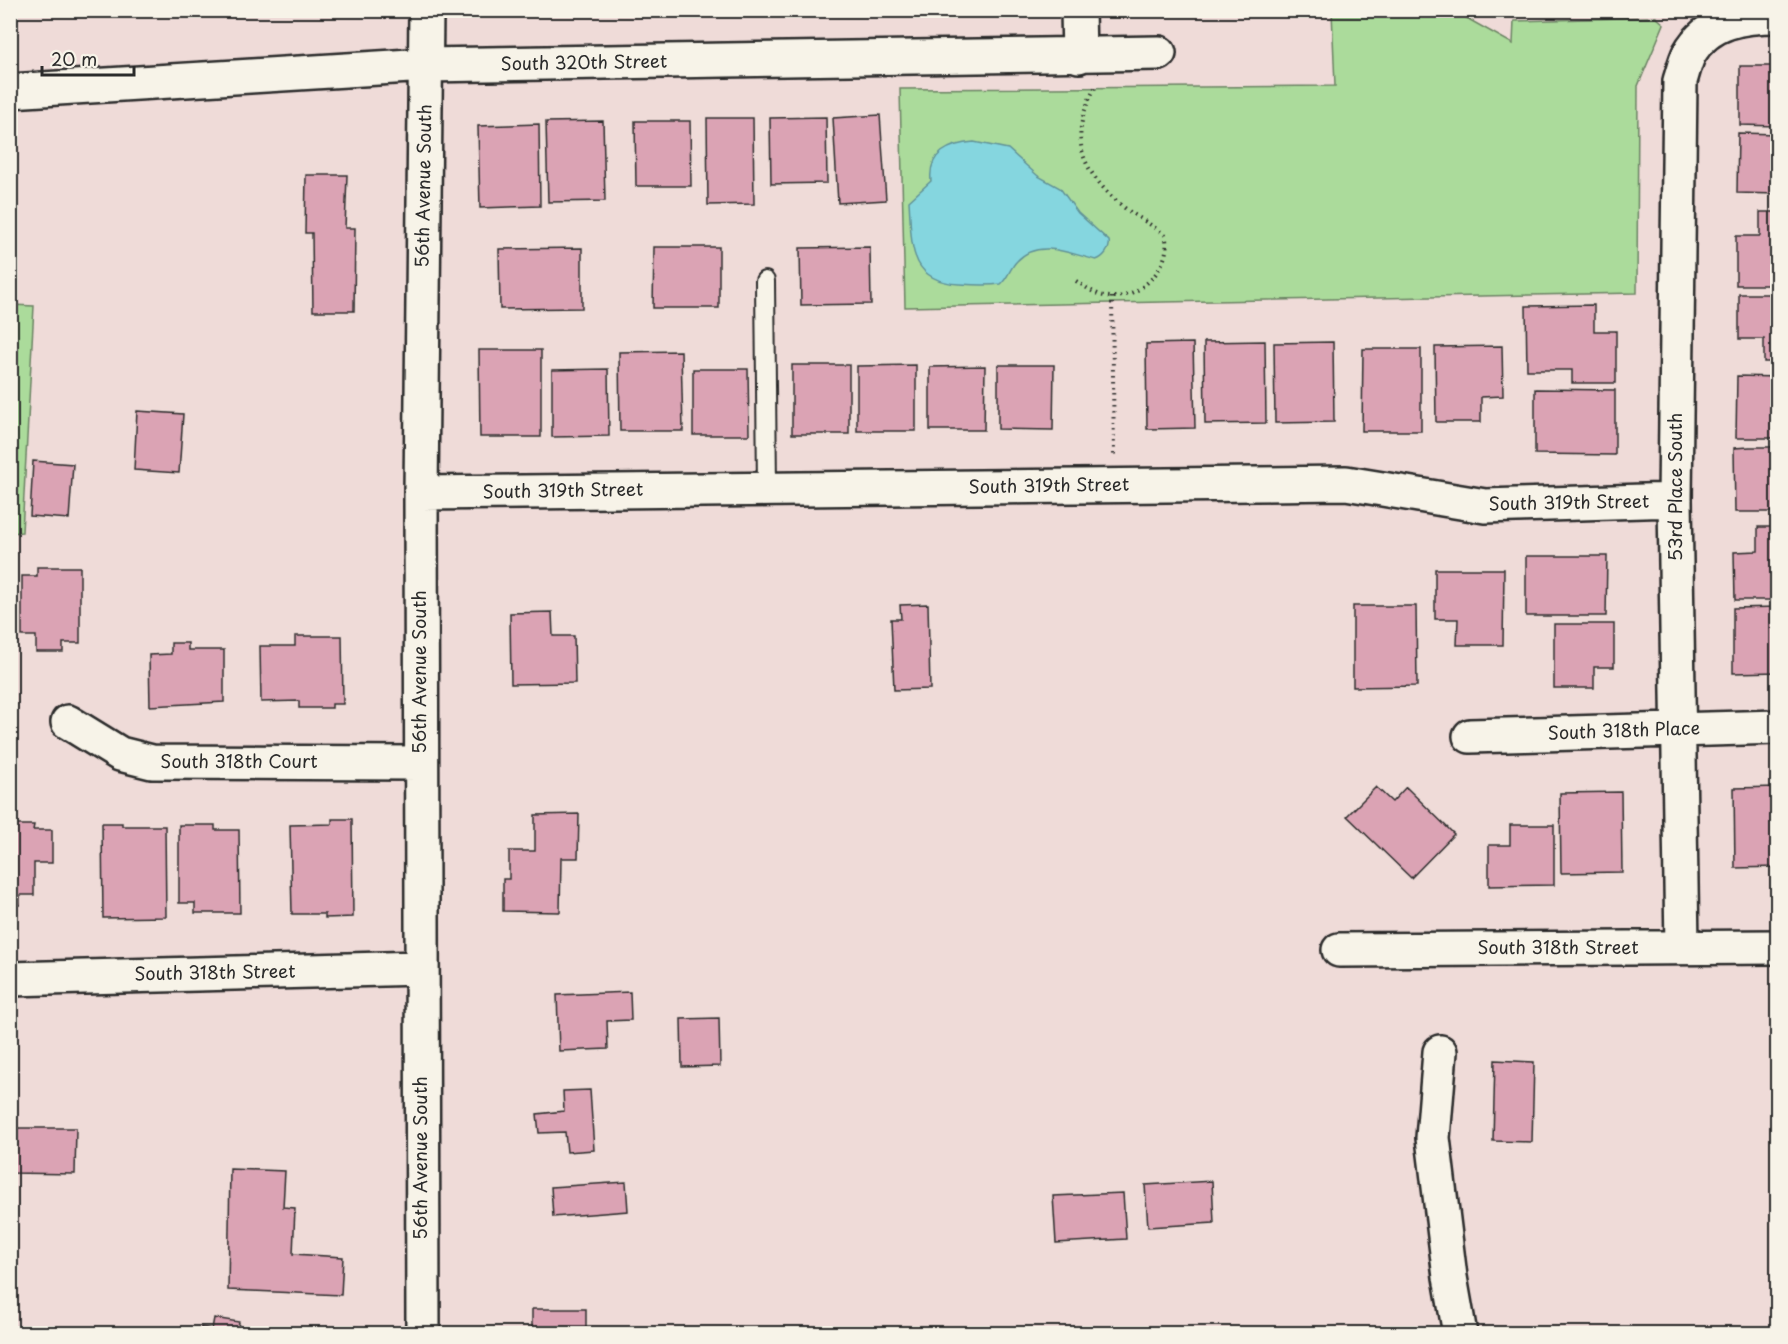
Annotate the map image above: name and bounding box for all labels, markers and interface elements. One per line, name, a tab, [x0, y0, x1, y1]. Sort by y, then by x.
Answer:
scale bar	[42, 39, 134, 77]
text: 20 m	[51, 45, 97, 72]
street label: South 320th Street	[500, 47, 668, 76]
street label: 56th Avenue South	[408, 104, 437, 268]
street label: 53rd Place South	[1661, 413, 1688, 561]
street label: South 319th Street	[968, 470, 1129, 499]
street label: South 319th Street	[482, 475, 643, 504]
street label: South 319th Street	[1488, 487, 1649, 516]
street label: 56th Avenue South	[405, 590, 432, 754]
street label: South 318th Place	[1547, 713, 1701, 746]
street label: South 318th Court	[160, 747, 318, 774]
street label: South 318th Street	[1477, 933, 1639, 960]
street label: South 318th Street	[134, 957, 296, 986]
street label: 56th Avenue South	[406, 1076, 433, 1240]

